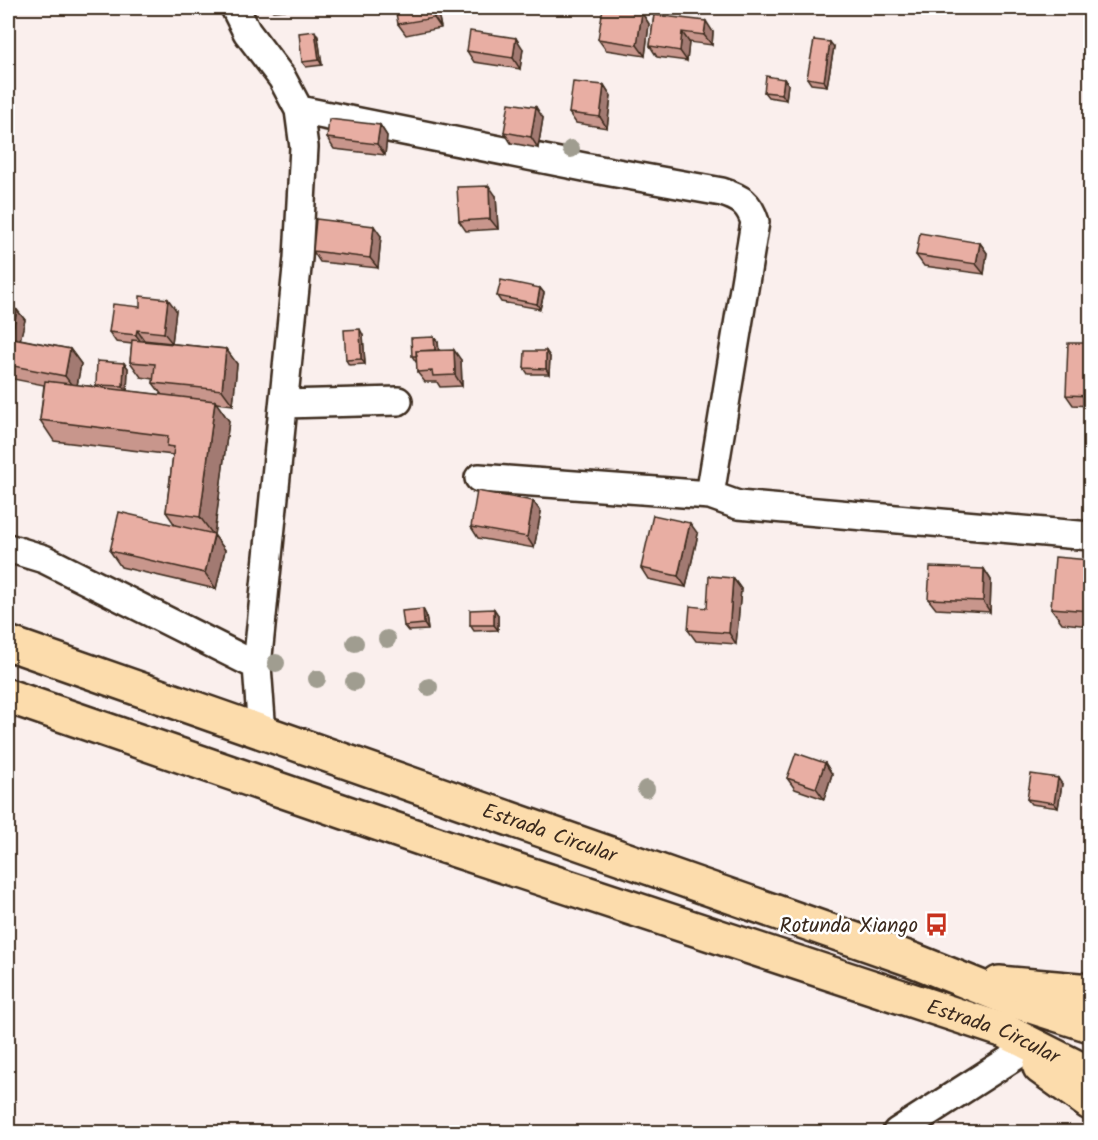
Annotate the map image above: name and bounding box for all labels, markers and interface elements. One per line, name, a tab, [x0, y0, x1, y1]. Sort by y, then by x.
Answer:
street label: Estrada Circular	[477, 795, 622, 873]
place label: Rotunda Xiango	[779, 910, 918, 943]
bus stop icon: Rotunda Xiango	[923, 912, 949, 938]
street label: Estrada Circular	[922, 991, 1066, 1074]

